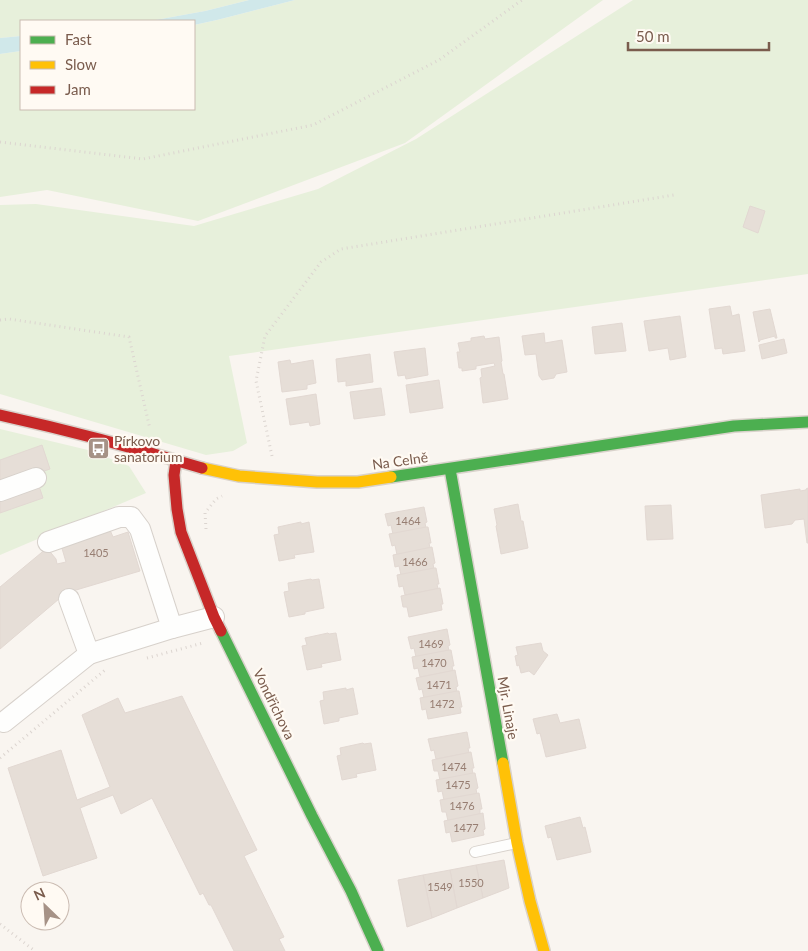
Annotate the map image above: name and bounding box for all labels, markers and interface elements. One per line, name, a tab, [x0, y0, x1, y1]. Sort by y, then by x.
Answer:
legend	[20, 20, 195, 110]
scale bar	[628, 20, 769, 52]
text: 50 m	[636, 27, 670, 45]
text: Fast	[65, 30, 92, 48]
text: Slow	[65, 55, 97, 73]
text: Jam	[65, 80, 91, 98]
place label: Pírkovo sanatorium	[114, 432, 182, 465]
bus stop icon: Pírkovo sanatorium	[86, 437, 110, 461]
street label: Na Celně	[371, 448, 429, 473]
house number: 1464	[395, 514, 421, 527]
house number: 1405	[83, 546, 109, 559]
house number: 1466	[402, 555, 428, 568]
house number: 1469	[418, 637, 444, 650]
house number: 1470	[421, 656, 447, 669]
street label: Vondřichova	[250, 666, 299, 742]
street label: Mjr. Linaje	[495, 675, 522, 741]
house number: 1471	[426, 678, 452, 691]
house number: 1472	[429, 697, 455, 710]
house number: 1474	[441, 760, 467, 773]
house number: 1475	[445, 778, 471, 791]
house number: 1476	[449, 799, 475, 812]
house number: 1477	[453, 821, 479, 834]
house number: 1550	[458, 876, 484, 889]
house number: 1549	[427, 880, 453, 893]
north arrow	[20, 881, 70, 931]
text: N	[31, 884, 48, 904]

